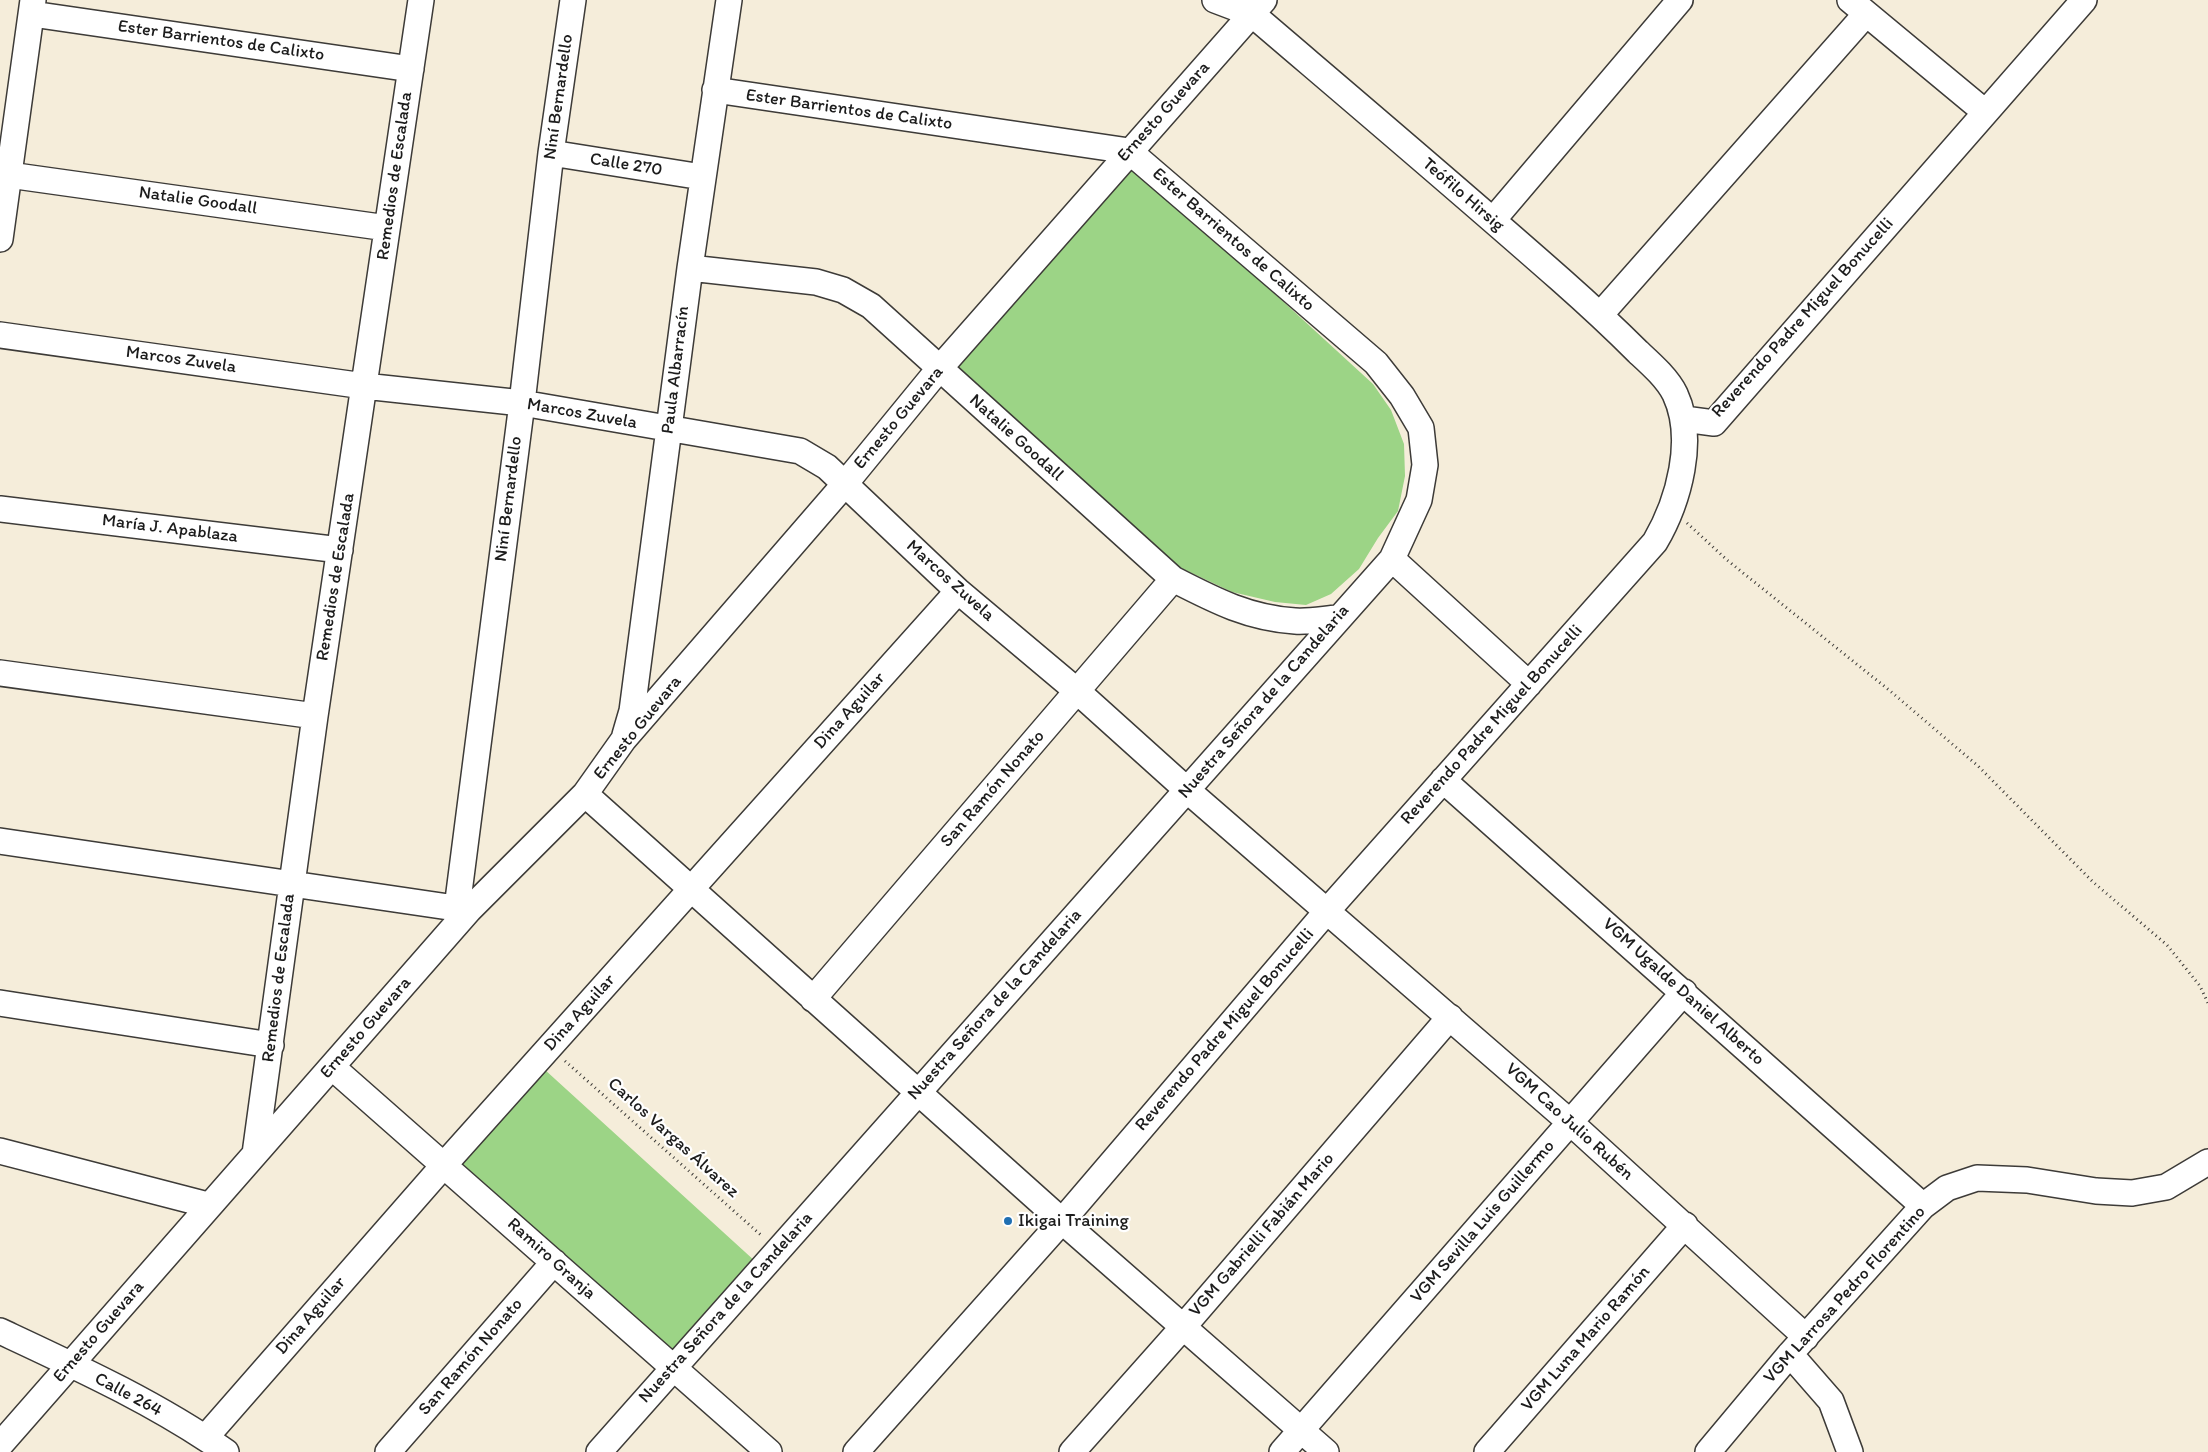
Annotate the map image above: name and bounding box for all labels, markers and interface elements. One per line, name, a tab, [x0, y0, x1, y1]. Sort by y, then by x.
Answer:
street label: Ester Barrientos de Calixto	[116, 16, 326, 66]
street label: Niní Bernardello	[539, 33, 579, 161]
street label: Ernesto Guevara	[1113, 57, 1215, 167]
street label: Ester Barrientos de Calixto	[744, 85, 954, 135]
street label: Remedios de Escalada	[372, 90, 418, 262]
street label: Calle 270	[588, 149, 664, 181]
street label: Teófilo Hirsig	[1417, 153, 1509, 237]
street label: Ester Barrientos de Calixto	[1147, 163, 1319, 317]
street label: Natalie Goodall	[137, 182, 259, 220]
street label: Reverendo Padre Miguel Bonucelli	[1707, 214, 1899, 422]
street label: Paula Albarracín	[657, 305, 695, 435]
street label: Marcos Zuvela	[124, 342, 238, 378]
street label: Ernesto Guevara	[850, 362, 948, 474]
street label: Natalie Goodall	[964, 390, 1068, 486]
street label: Marcos Zuvela	[525, 394, 639, 434]
street label: Niní Bernardello	[491, 435, 527, 563]
street label: Remedios de Escalada	[312, 491, 360, 663]
street label: María J. Apablaza	[101, 510, 239, 548]
street label: Marcos Zuvela	[901, 536, 999, 626]
street label: Nuestra Señora de la Candelaria	[1174, 601, 1354, 803]
street label: Reverendo Padre Miguel Bonucelli	[1396, 621, 1588, 829]
street label: Dina Aguilar	[810, 668, 890, 754]
street label: Ernesto Guevara	[589, 671, 687, 785]
street label: San Ramón Nonato	[936, 726, 1050, 852]
street label: Remedios de Escalada	[258, 892, 300, 1064]
street label: Nuestra Señora de la Candelaria	[903, 905, 1087, 1105]
street label: VGM Ugalde Daniel Alberto	[1598, 914, 1768, 1070]
street label: Reverendo Padre Miguel Bonucelli	[1131, 924, 1319, 1136]
street label: Dina Aguilar	[540, 970, 620, 1056]
street label: Ernesto Guevara	[316, 973, 416, 1083]
street label: VGM Cao Julio Rubén	[1500, 1059, 1638, 1185]
street label: Carlos Vargas Álvarez	[603, 1073, 743, 1203]
street label: VGM Sevilla Luis Guillermo	[1406, 1136, 1560, 1308]
street label: VGM Gabrielli Fabián Mario	[1185, 1148, 1339, 1322]
street label: VGM Larrosa Pedro Florentino	[1759, 1202, 1931, 1388]
street label: Nuestra Señora de la Candelaria	[634, 1208, 818, 1408]
place label: Ikigai Training	[1018, 1210, 1129, 1232]
street label: Ramiro Granja	[502, 1214, 600, 1304]
marker: Ikigai Training	[1002, 1215, 1014, 1227]
street label: VGM Luna Mario Ramón	[1517, 1262, 1655, 1416]
street label: Dina Aguilar	[271, 1273, 351, 1359]
street label: Ernesto Guevara	[49, 1277, 149, 1387]
street label: San Ramón Nonato	[414, 1294, 528, 1420]
street label: Calle 264	[90, 1368, 166, 1422]

